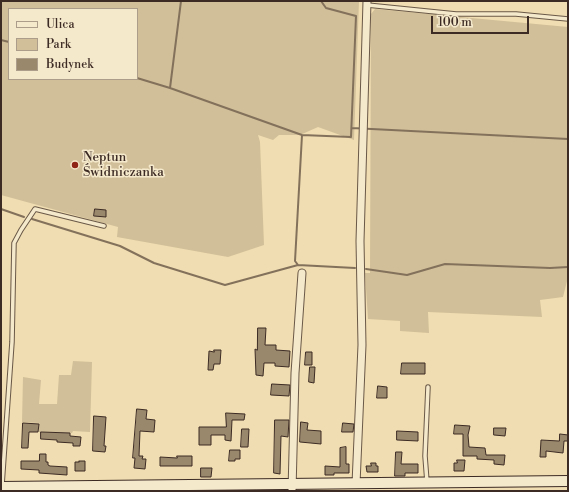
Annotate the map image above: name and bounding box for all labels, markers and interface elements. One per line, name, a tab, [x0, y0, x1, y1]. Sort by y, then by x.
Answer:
legend	[8, 8, 138, 80]
scale bar	[433, 8, 531, 34]
text: 100 m	[438, 15, 472, 30]
text: Ulica	[46, 17, 75, 32]
text: Park	[46, 37, 71, 52]
text: Budynek	[46, 57, 94, 72]
place label: Neptun Świdniczanka	[83, 150, 164, 181]
marker: Neptun Świdniczanka	[70, 160, 80, 170]

